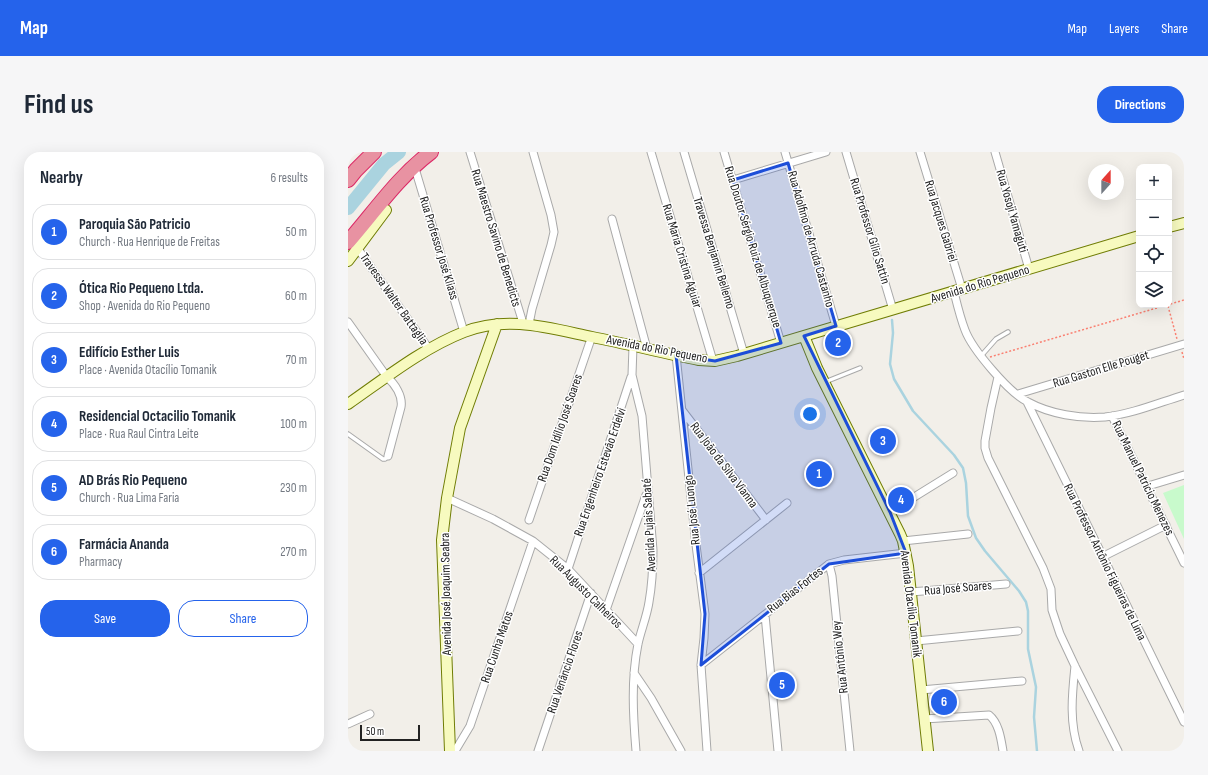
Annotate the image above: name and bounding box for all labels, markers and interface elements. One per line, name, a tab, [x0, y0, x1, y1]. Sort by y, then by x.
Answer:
text: Map	[20, 17, 48, 40]
text: Map	[1067, 20, 1087, 37]
text: Layers	[1109, 20, 1139, 37]
text: Share	[1161, 20, 1188, 37]
button: Directions	[1097, 86, 1184, 123]
text: Find us	[24, 88, 93, 121]
street label: Rua Doutor Sérgio Ruiz de Albuquerque	[721, 164, 785, 330]
north arrow	[1088, 164, 1124, 200]
map controls	[1136, 164, 1172, 308]
button: +	[1136, 164, 1172, 200]
street label: Rua Maestro Savino de Benedicts	[467, 167, 525, 309]
text: Nearby	[40, 168, 83, 188]
street label: Rua Yosoji Yamaguti	[992, 168, 1032, 254]
street label: Rua Adolfino de Arruda Castanho	[784, 169, 838, 309]
text: 6 results	[270, 170, 308, 186]
street label: Rua Professor Gílio Sattin	[846, 176, 894, 286]
street label: Rua Jacques Gabriel	[921, 178, 961, 264]
street label: Rua Professor José Kliass	[416, 194, 462, 302]
street label: Travessa Benjamin Bellemo	[689, 195, 739, 311]
button: −	[1136, 200, 1172, 236]
street label: Rua Maria Cristina Aguiar	[659, 202, 706, 310]
text: Paroquia São Patricio	[79, 215, 190, 234]
text: 1	[51, 224, 57, 240]
text: 50 m	[286, 224, 307, 240]
text: Church · Rua Henrique de Freitas	[79, 234, 220, 250]
button: locate	[1136, 236, 1172, 272]
street label: Travessa Walter Battaglia	[356, 250, 432, 348]
street label: Avenida do Rio Pequeno	[928, 261, 1031, 307]
button: layers	[1136, 272, 1172, 308]
text: Ótica Rio Pequeno Ltda.	[79, 279, 204, 298]
text: 2	[51, 288, 57, 304]
text: 60 m	[285, 288, 307, 304]
text: Shop · Avenida do Rio Pequeno	[79, 298, 210, 314]
pin: 2	[825, 328, 851, 358]
street label: Avenida do Rio Pequeno	[604, 331, 709, 367]
text: Edifício Esther Luis	[79, 343, 180, 362]
street label: Rua Gaston Elle Pouget	[1051, 347, 1151, 391]
text: 3	[51, 352, 57, 368]
text: 70 m	[286, 352, 307, 368]
text: Place · Avenida Otacílio Tomanik	[79, 362, 217, 378]
street label: Rua Dom Idílio José Soares	[534, 372, 586, 484]
your location	[800, 404, 820, 424]
street label: Rua Engenheiro Estevão Erdelvi	[570, 405, 630, 539]
text: Residencial Octacilio Tomanik	[79, 407, 236, 426]
text: 4	[51, 416, 57, 432]
text: 100 m	[280, 416, 307, 432]
street label: Rua Manuel Patricio Menezes	[1108, 418, 1178, 538]
street label: Rua João da Silva Vianna	[687, 419, 761, 511]
text: Place · Rua Raul Cintra Leite	[79, 426, 199, 442]
pin: 3	[870, 426, 896, 456]
pin: 1	[806, 459, 832, 489]
text: AD Brás Rio Pequeno	[79, 471, 187, 490]
street label: Rua José Luongo	[680, 474, 704, 546]
street label: Avenida Pujais Sabaté	[639, 478, 659, 573]
text: 5	[51, 480, 57, 496]
text: 230 m	[280, 480, 307, 496]
street label: Rua Professor Antônio Figueiras de Lima	[1060, 481, 1150, 643]
pin: 4	[888, 485, 914, 515]
text: Church · Rua Lima Faria	[79, 490, 179, 506]
street label: Avenida José Joaquim Seabra	[437, 533, 455, 656]
text: Farmácia Ananda	[79, 535, 169, 554]
text: 6	[51, 544, 57, 560]
text: 270 m	[280, 544, 307, 560]
street label: Avenida Otacílio Tomanik	[896, 549, 926, 658]
street label: Rua Augusto Calheiros	[546, 552, 626, 632]
text: Pharmacy	[79, 554, 122, 570]
street label: Rua Bias Fortes	[764, 563, 826, 617]
street label: Rua José Soares	[923, 577, 993, 599]
button: Save	[40, 600, 170, 637]
button: Share	[178, 600, 308, 637]
street label: Rua Cunha Matos	[477, 609, 517, 685]
street label: Rua Antônio Wey	[828, 620, 852, 694]
street label: Rua Venâncio Flores	[543, 628, 587, 716]
pin: 5	[769, 670, 795, 700]
pin: 6	[931, 687, 957, 717]
scale bar	[360, 723, 420, 742]
text: 50 m	[366, 725, 384, 738]

